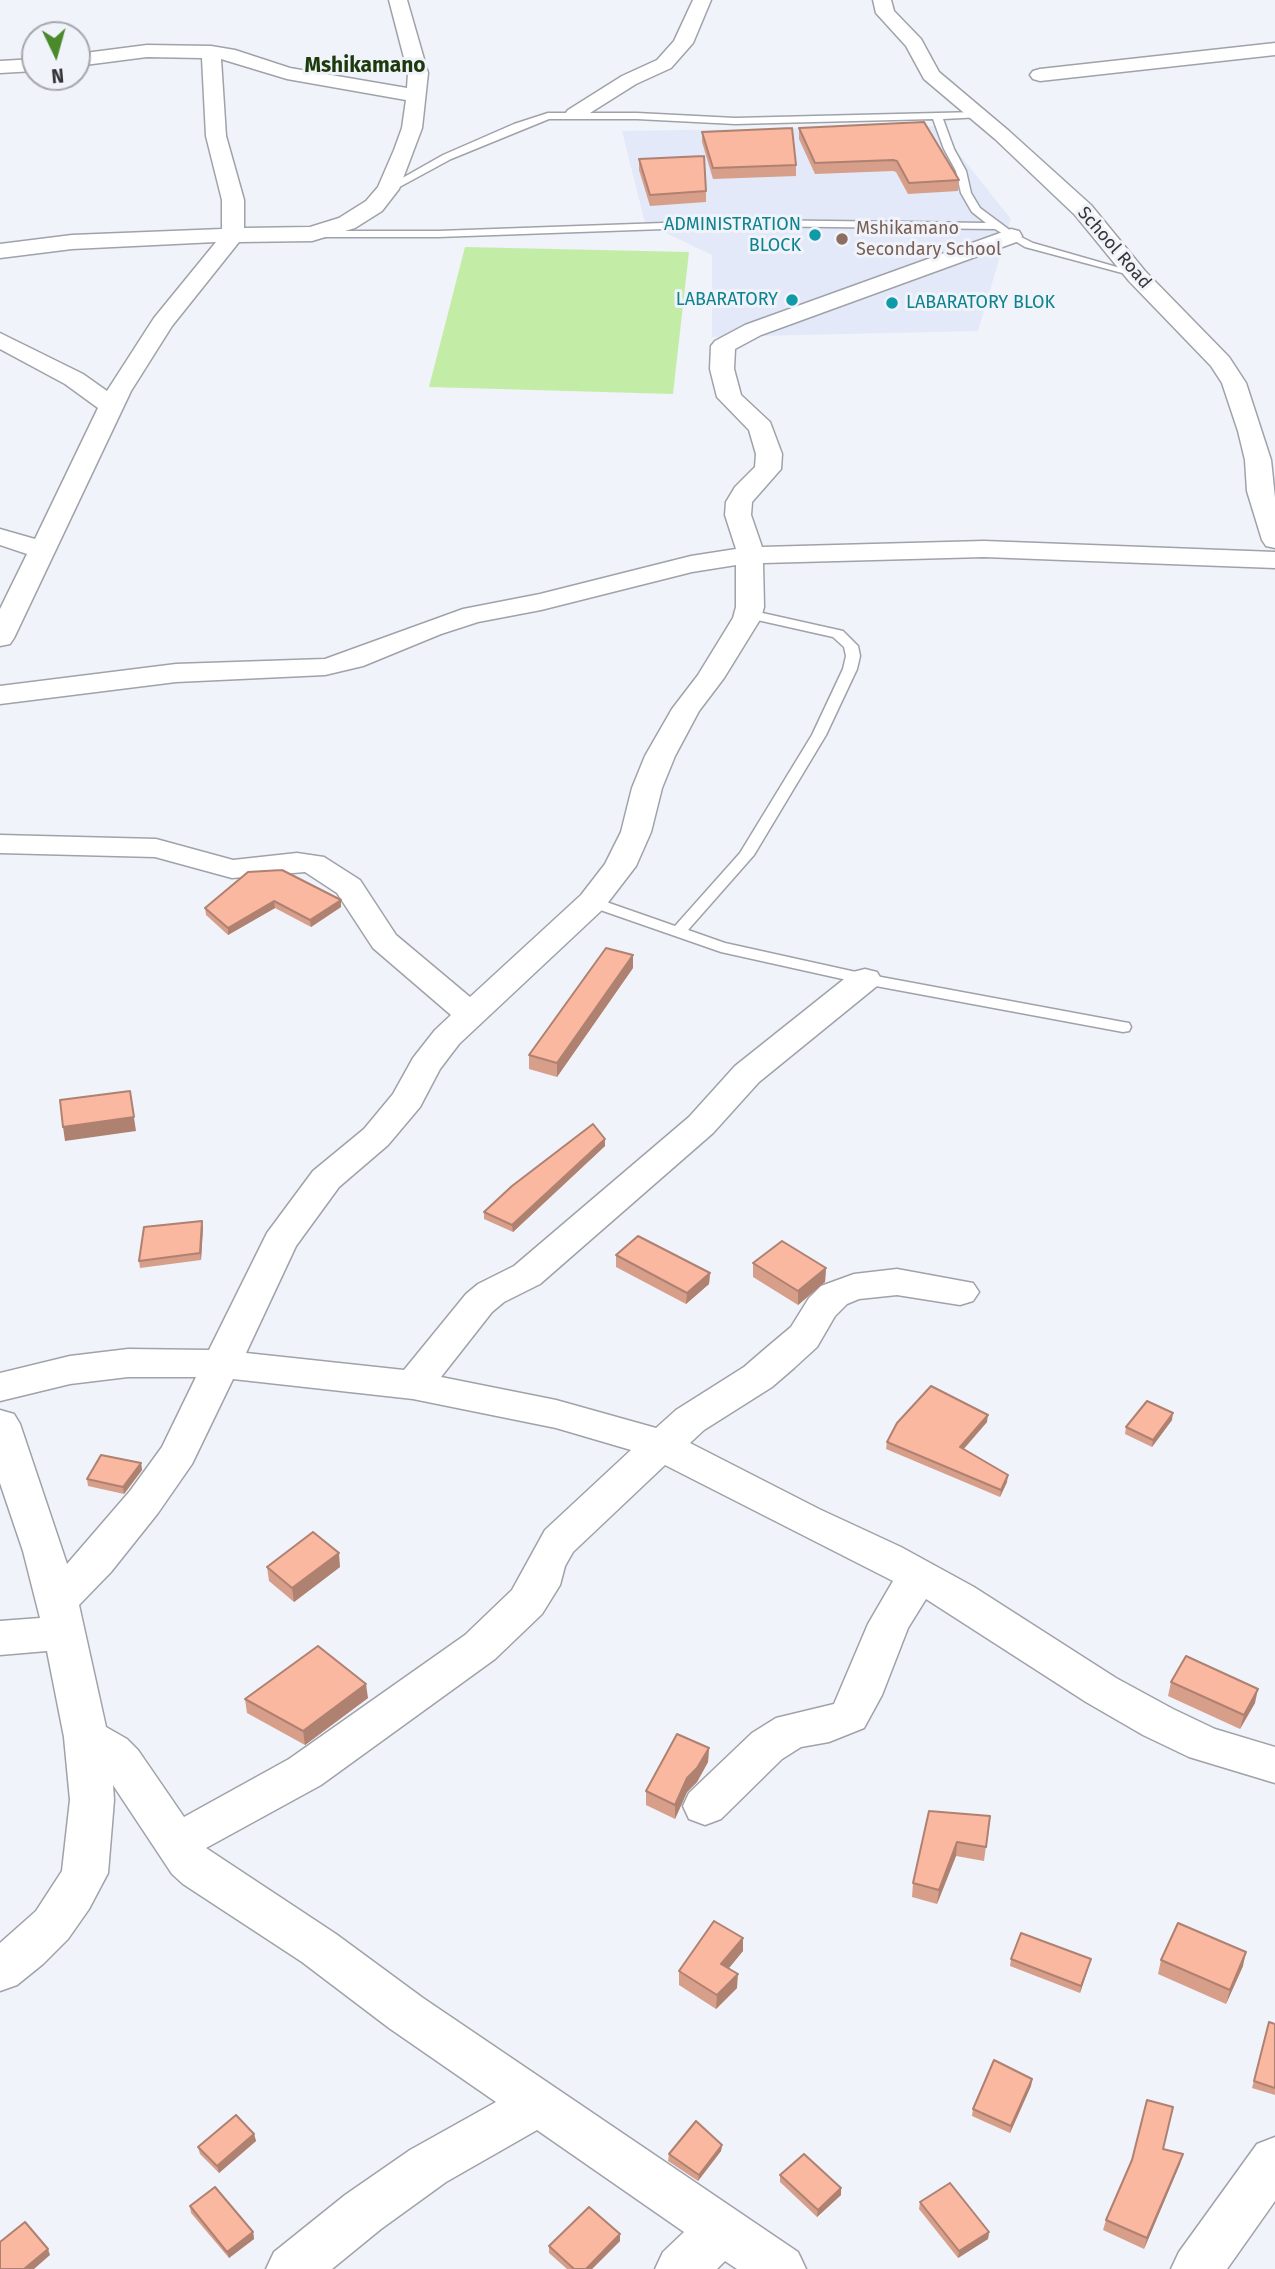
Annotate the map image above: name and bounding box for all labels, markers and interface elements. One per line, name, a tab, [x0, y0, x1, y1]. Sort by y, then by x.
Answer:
north arrow	[21, 21, 91, 91]
district label: Mshikamano	[304, 53, 426, 79]
text: N	[50, 63, 65, 87]
street label: School Road	[1073, 203, 1155, 293]
place label: ADMINISTRATION BLOCK	[664, 214, 801, 256]
place label: Mshikamano Secondary School	[856, 218, 1001, 260]
marker: ADMINISTRATION BLOCK	[807, 227, 823, 243]
marker: Mshikamano Secondary School	[834, 231, 850, 247]
place label: LABARATORY	[676, 289, 778, 311]
marker: LABARATORY	[784, 292, 800, 308]
place label: LABARATORY BLOK	[906, 292, 1055, 314]
marker: LABARATORY BLOK	[884, 295, 900, 311]

